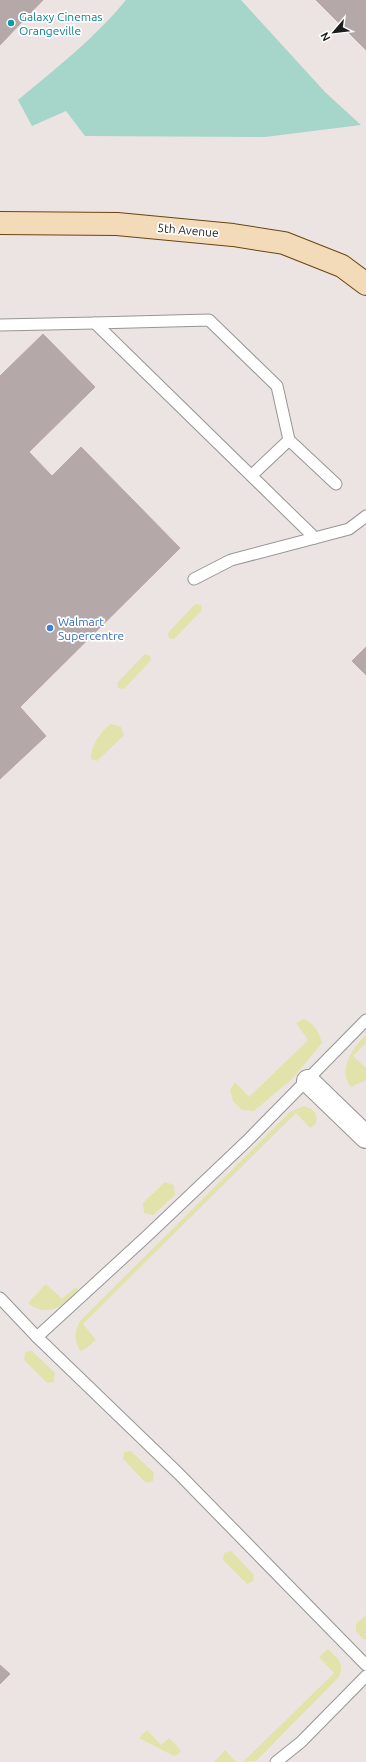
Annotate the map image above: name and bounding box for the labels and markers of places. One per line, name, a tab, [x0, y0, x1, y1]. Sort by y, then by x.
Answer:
place label: Galaxy Cinemas Orangeville	[19, 10, 103, 37]
marker: Galaxy Cinemas Orangeville	[6, 18, 16, 28]
place label: Walmart Supercentre	[58, 615, 124, 642]
marker: Walmart Supercentre	[45, 623, 55, 633]

